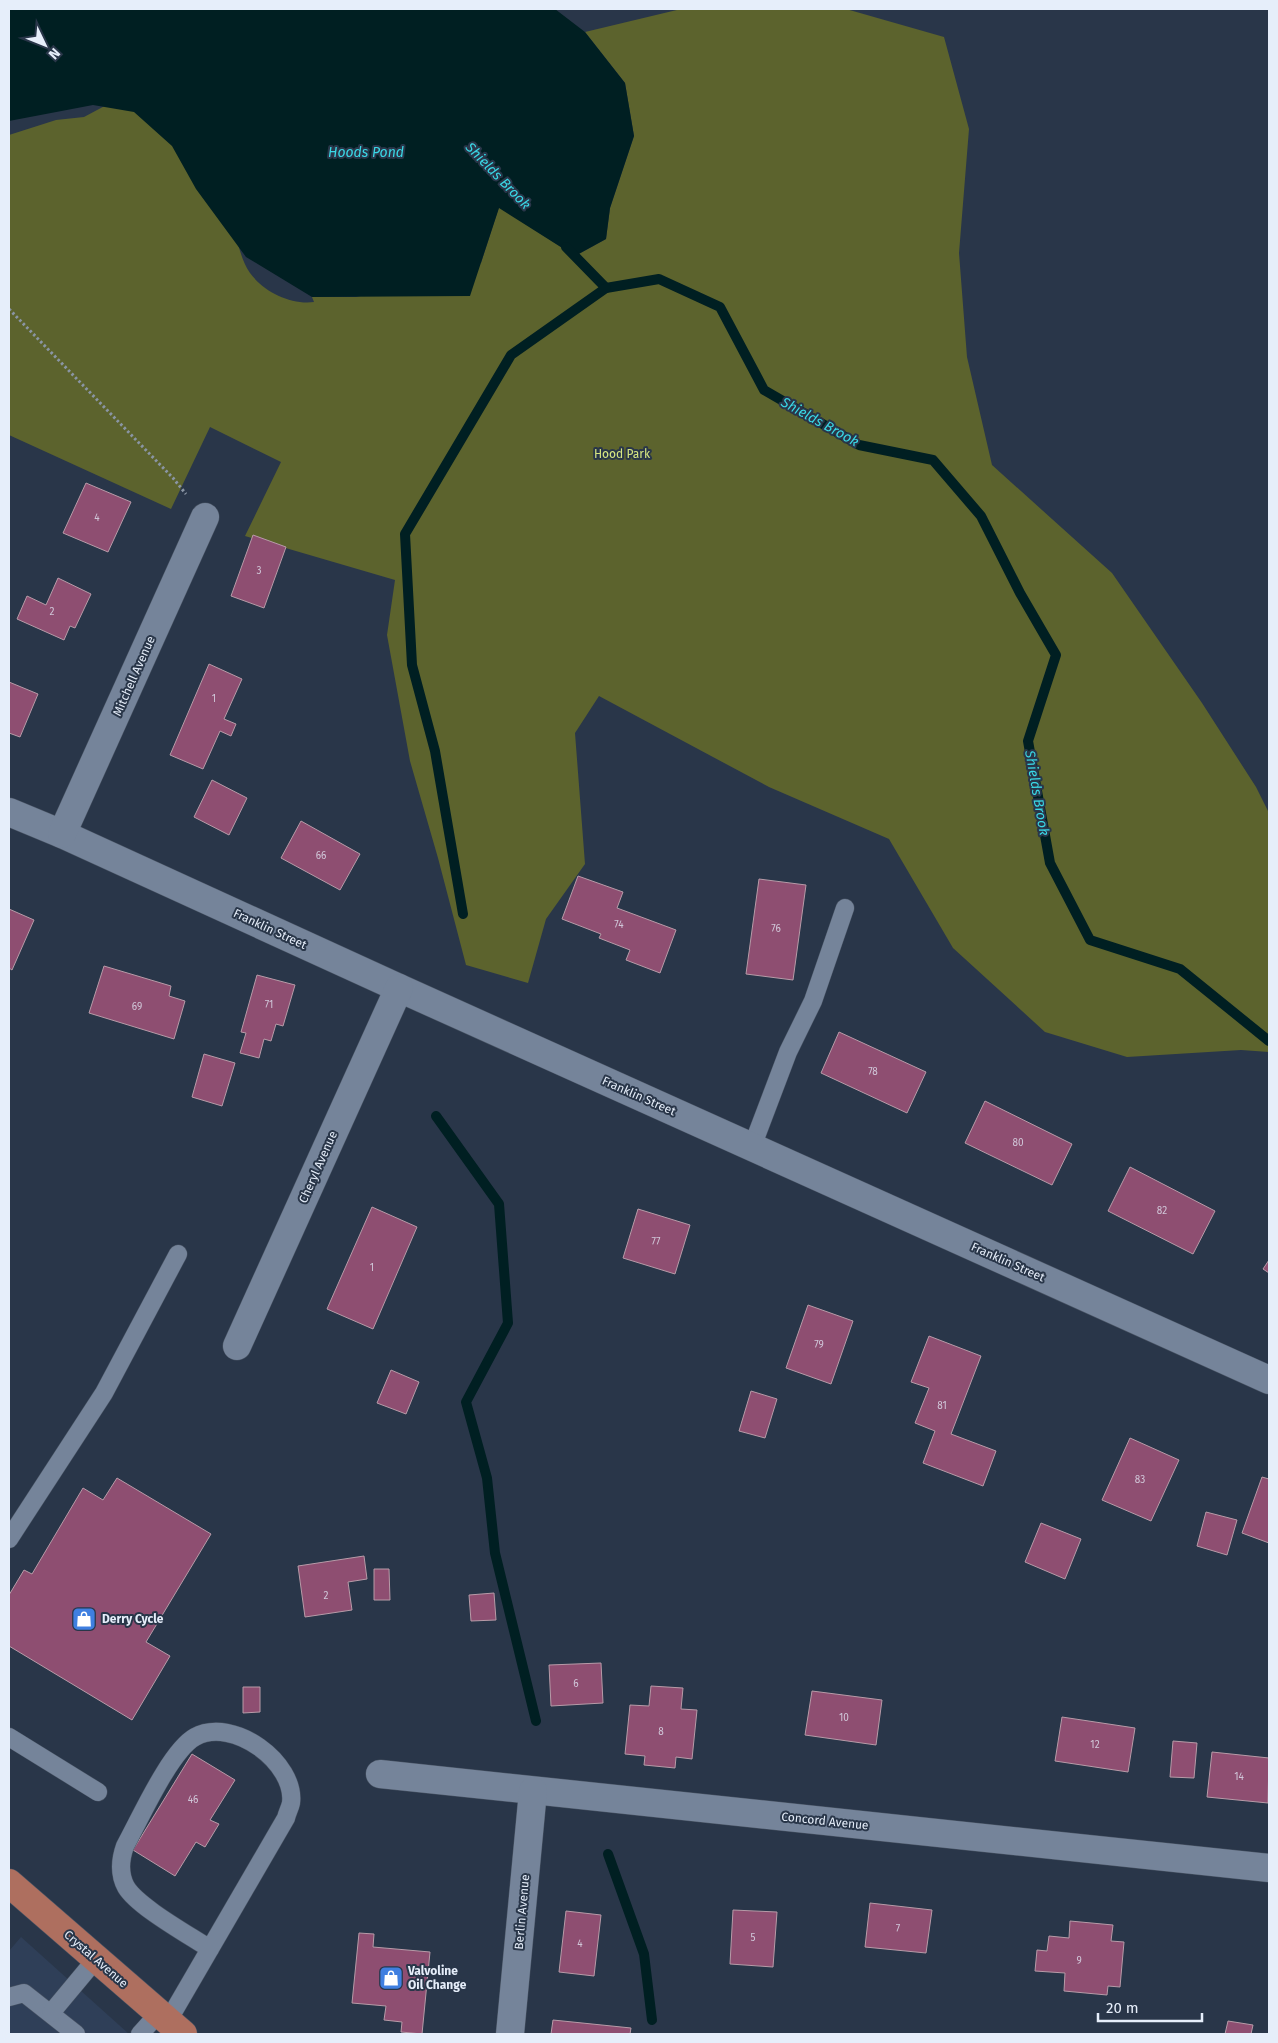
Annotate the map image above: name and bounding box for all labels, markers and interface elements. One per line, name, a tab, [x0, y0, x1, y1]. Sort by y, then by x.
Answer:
north arrow	[20, 20, 70, 70]
text: N	[45, 44, 64, 63]
water label: Shields Brook	[461, 138, 534, 213]
water label: Hoods Pond	[328, 144, 404, 161]
water label: Shields Brook	[777, 393, 862, 451]
park label: Hood Park	[594, 447, 651, 461]
house number: 4	[94, 512, 100, 524]
house number: 3	[257, 565, 262, 577]
house number: 2	[50, 606, 55, 618]
street label: Mitchell Avenue	[110, 634, 158, 718]
house number: 1	[212, 693, 216, 705]
water label: Shields Brook	[1021, 748, 1053, 837]
house number: 66	[316, 850, 326, 862]
street label: Franklin Street	[231, 906, 309, 952]
house number: 74	[614, 919, 624, 931]
house number: 76	[771, 923, 781, 935]
house number: 71	[265, 999, 273, 1011]
house number: 69	[132, 1001, 142, 1013]
house number: 78	[868, 1066, 878, 1078]
street label: Franklin Street	[600, 1074, 679, 1119]
street label: Cheryl Avenue	[296, 1129, 340, 1205]
house number: 80	[1012, 1137, 1024, 1149]
house number: 82	[1157, 1205, 1167, 1217]
house number: 77	[652, 1236, 661, 1248]
street label: Franklin Street	[969, 1240, 1048, 1285]
house number: 1	[370, 1262, 374, 1274]
house number: 79	[814, 1339, 824, 1351]
house number: 81	[937, 1400, 947, 1412]
house number: 83	[1135, 1474, 1145, 1486]
house number: 2	[324, 1590, 329, 1602]
shop icon: Derry Cycle	[71, 1606, 97, 1632]
place label: Derry Cycle	[102, 1612, 164, 1626]
house number: 6	[573, 1678, 579, 1690]
house number: 10	[839, 1712, 849, 1724]
house number: 8	[658, 1726, 664, 1738]
house number: 12	[1090, 1739, 1100, 1751]
house number: 14	[1234, 1771, 1245, 1783]
house number: 46	[188, 1794, 198, 1806]
street label: Concord Avenue	[781, 1809, 869, 1833]
street label: Berlin Avenue	[512, 1874, 532, 1950]
house number: 7	[896, 1923, 901, 1935]
street label: Crystal Avenue	[61, 1928, 131, 1990]
house number: 5	[750, 1932, 756, 1944]
house number: 4	[577, 1938, 583, 1950]
house number: 9	[1076, 1955, 1082, 1967]
place label: Valvoline Oil Change	[407, 1964, 467, 1992]
shop icon: Valvoline Oil Change	[378, 1965, 404, 1991]
scale bar	[1098, 1990, 1202, 2022]
text: 20 m	[1106, 1999, 1139, 2017]

